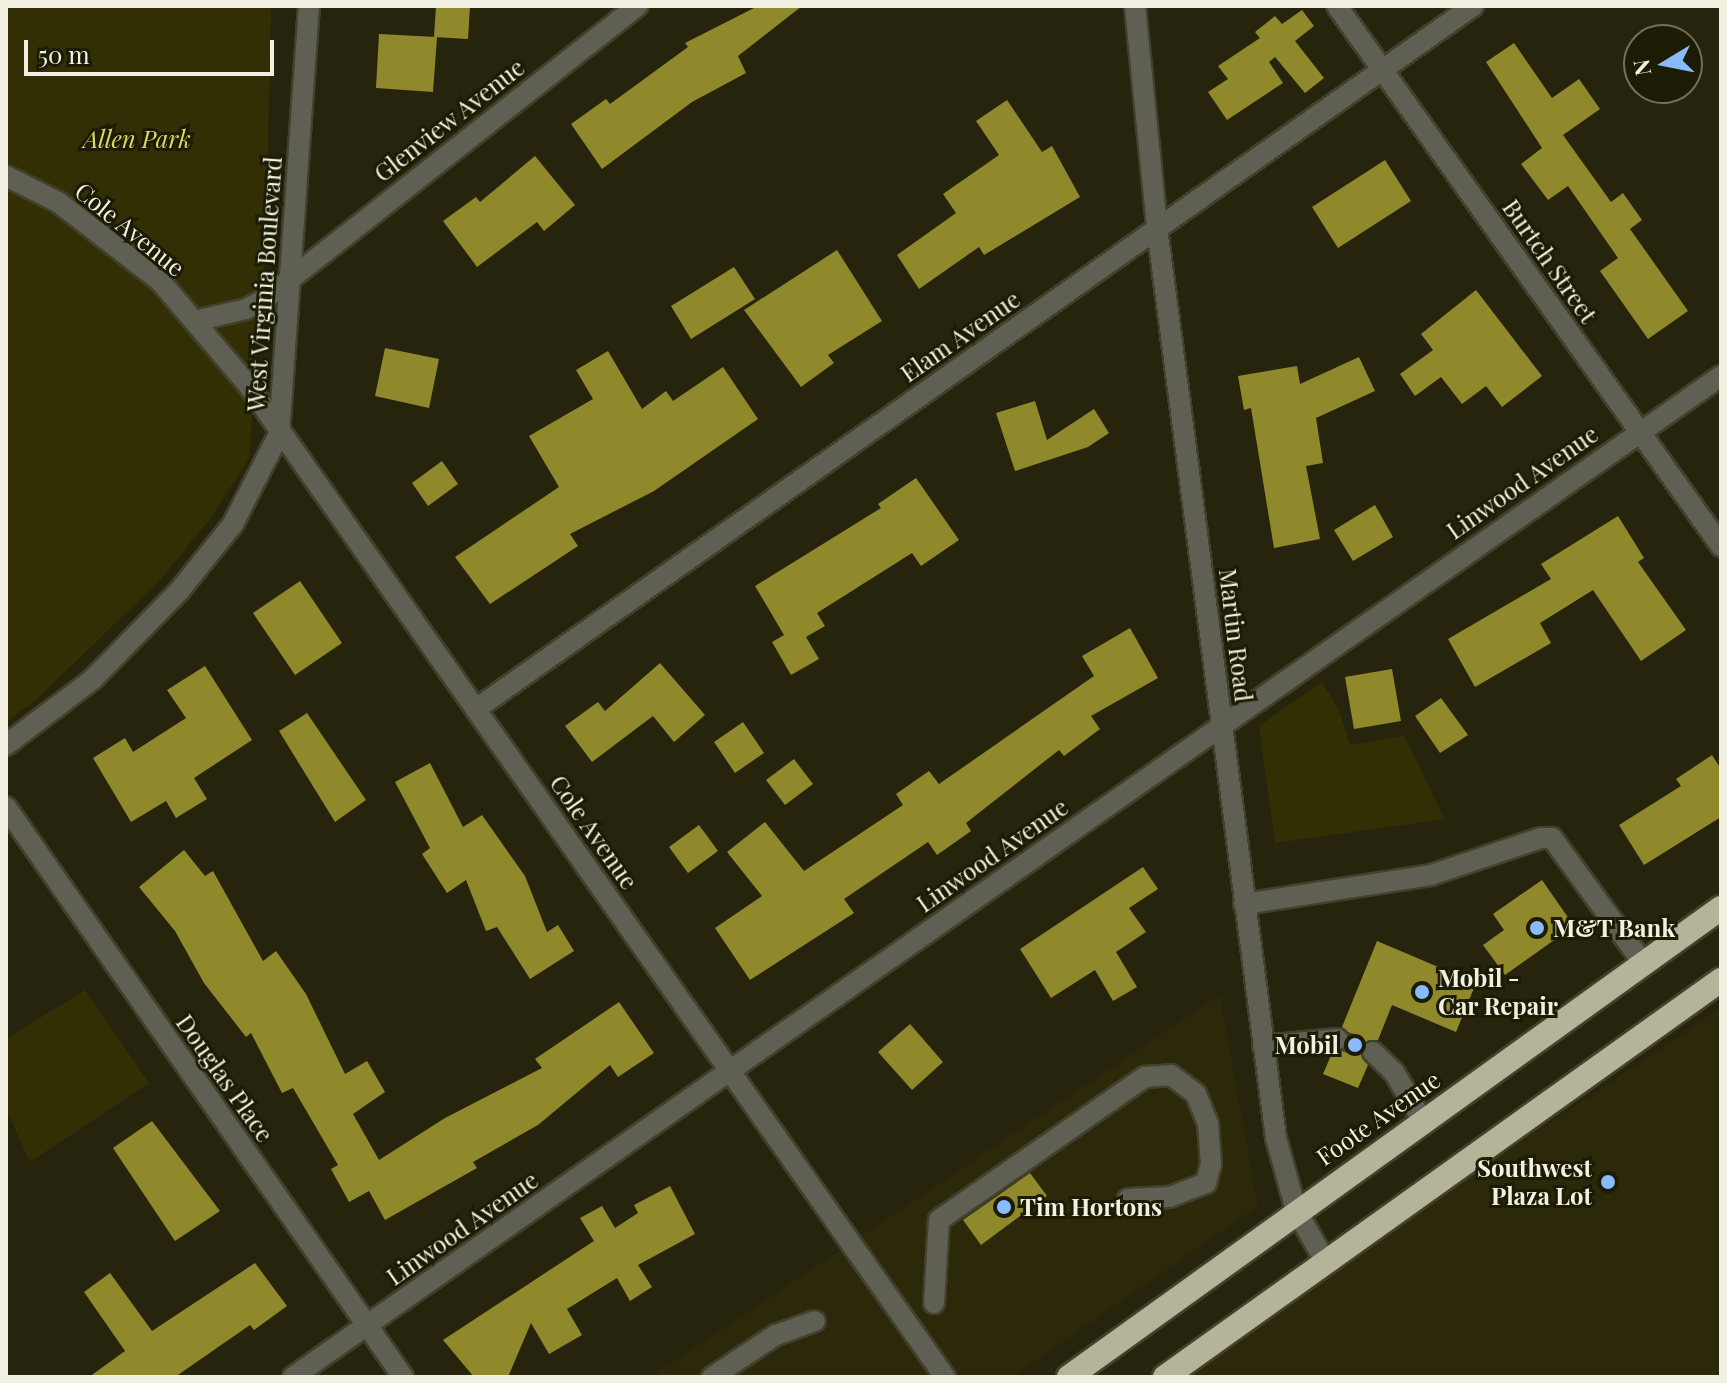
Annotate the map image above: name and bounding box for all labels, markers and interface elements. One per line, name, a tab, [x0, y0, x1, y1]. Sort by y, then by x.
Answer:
scale bar	[28, 24, 278, 74]
north arrow	[1623, 24, 1703, 104]
text: 50 m	[38, 38, 90, 70]
street label: Glenview Avenue	[368, 52, 530, 188]
text: N	[1625, 57, 1657, 78]
park label: Allen Park	[83, 125, 191, 153]
street label: West Virginia Boulevard	[241, 155, 287, 413]
street label: Cole Avenue	[69, 176, 191, 282]
street label: Burtch Street	[1497, 194, 1603, 328]
street label: Elam Avenue	[894, 284, 1026, 388]
street label: Linwood Avenue	[1440, 419, 1604, 545]
street label: Martin Road	[1214, 567, 1258, 703]
street label: Cole Avenue	[544, 769, 644, 895]
street label: Linwood Avenue	[910, 792, 1074, 918]
place label: M&T Bank	[1553, 914, 1676, 942]
marker: M&T Bank	[1528, 919, 1546, 937]
place label: Mobil - Car Repair	[1438, 964, 1558, 1020]
marker: Mobil - Car Repair	[1413, 983, 1431, 1001]
street label: Douglas Place	[170, 1009, 280, 1147]
place label: Mobil	[1275, 1031, 1339, 1059]
marker: Mobil	[1346, 1036, 1364, 1054]
street label: Foote Avenue	[1310, 1065, 1446, 1171]
place label: Southwest Plaza Lot	[1477, 1154, 1592, 1210]
street label: Linwood Avenue	[380, 1165, 544, 1291]
marker: Southwest Plaza Lot	[1599, 1173, 1617, 1191]
place label: Tim Hortons	[1020, 1193, 1162, 1221]
marker: Tim Hortons	[995, 1198, 1013, 1216]

